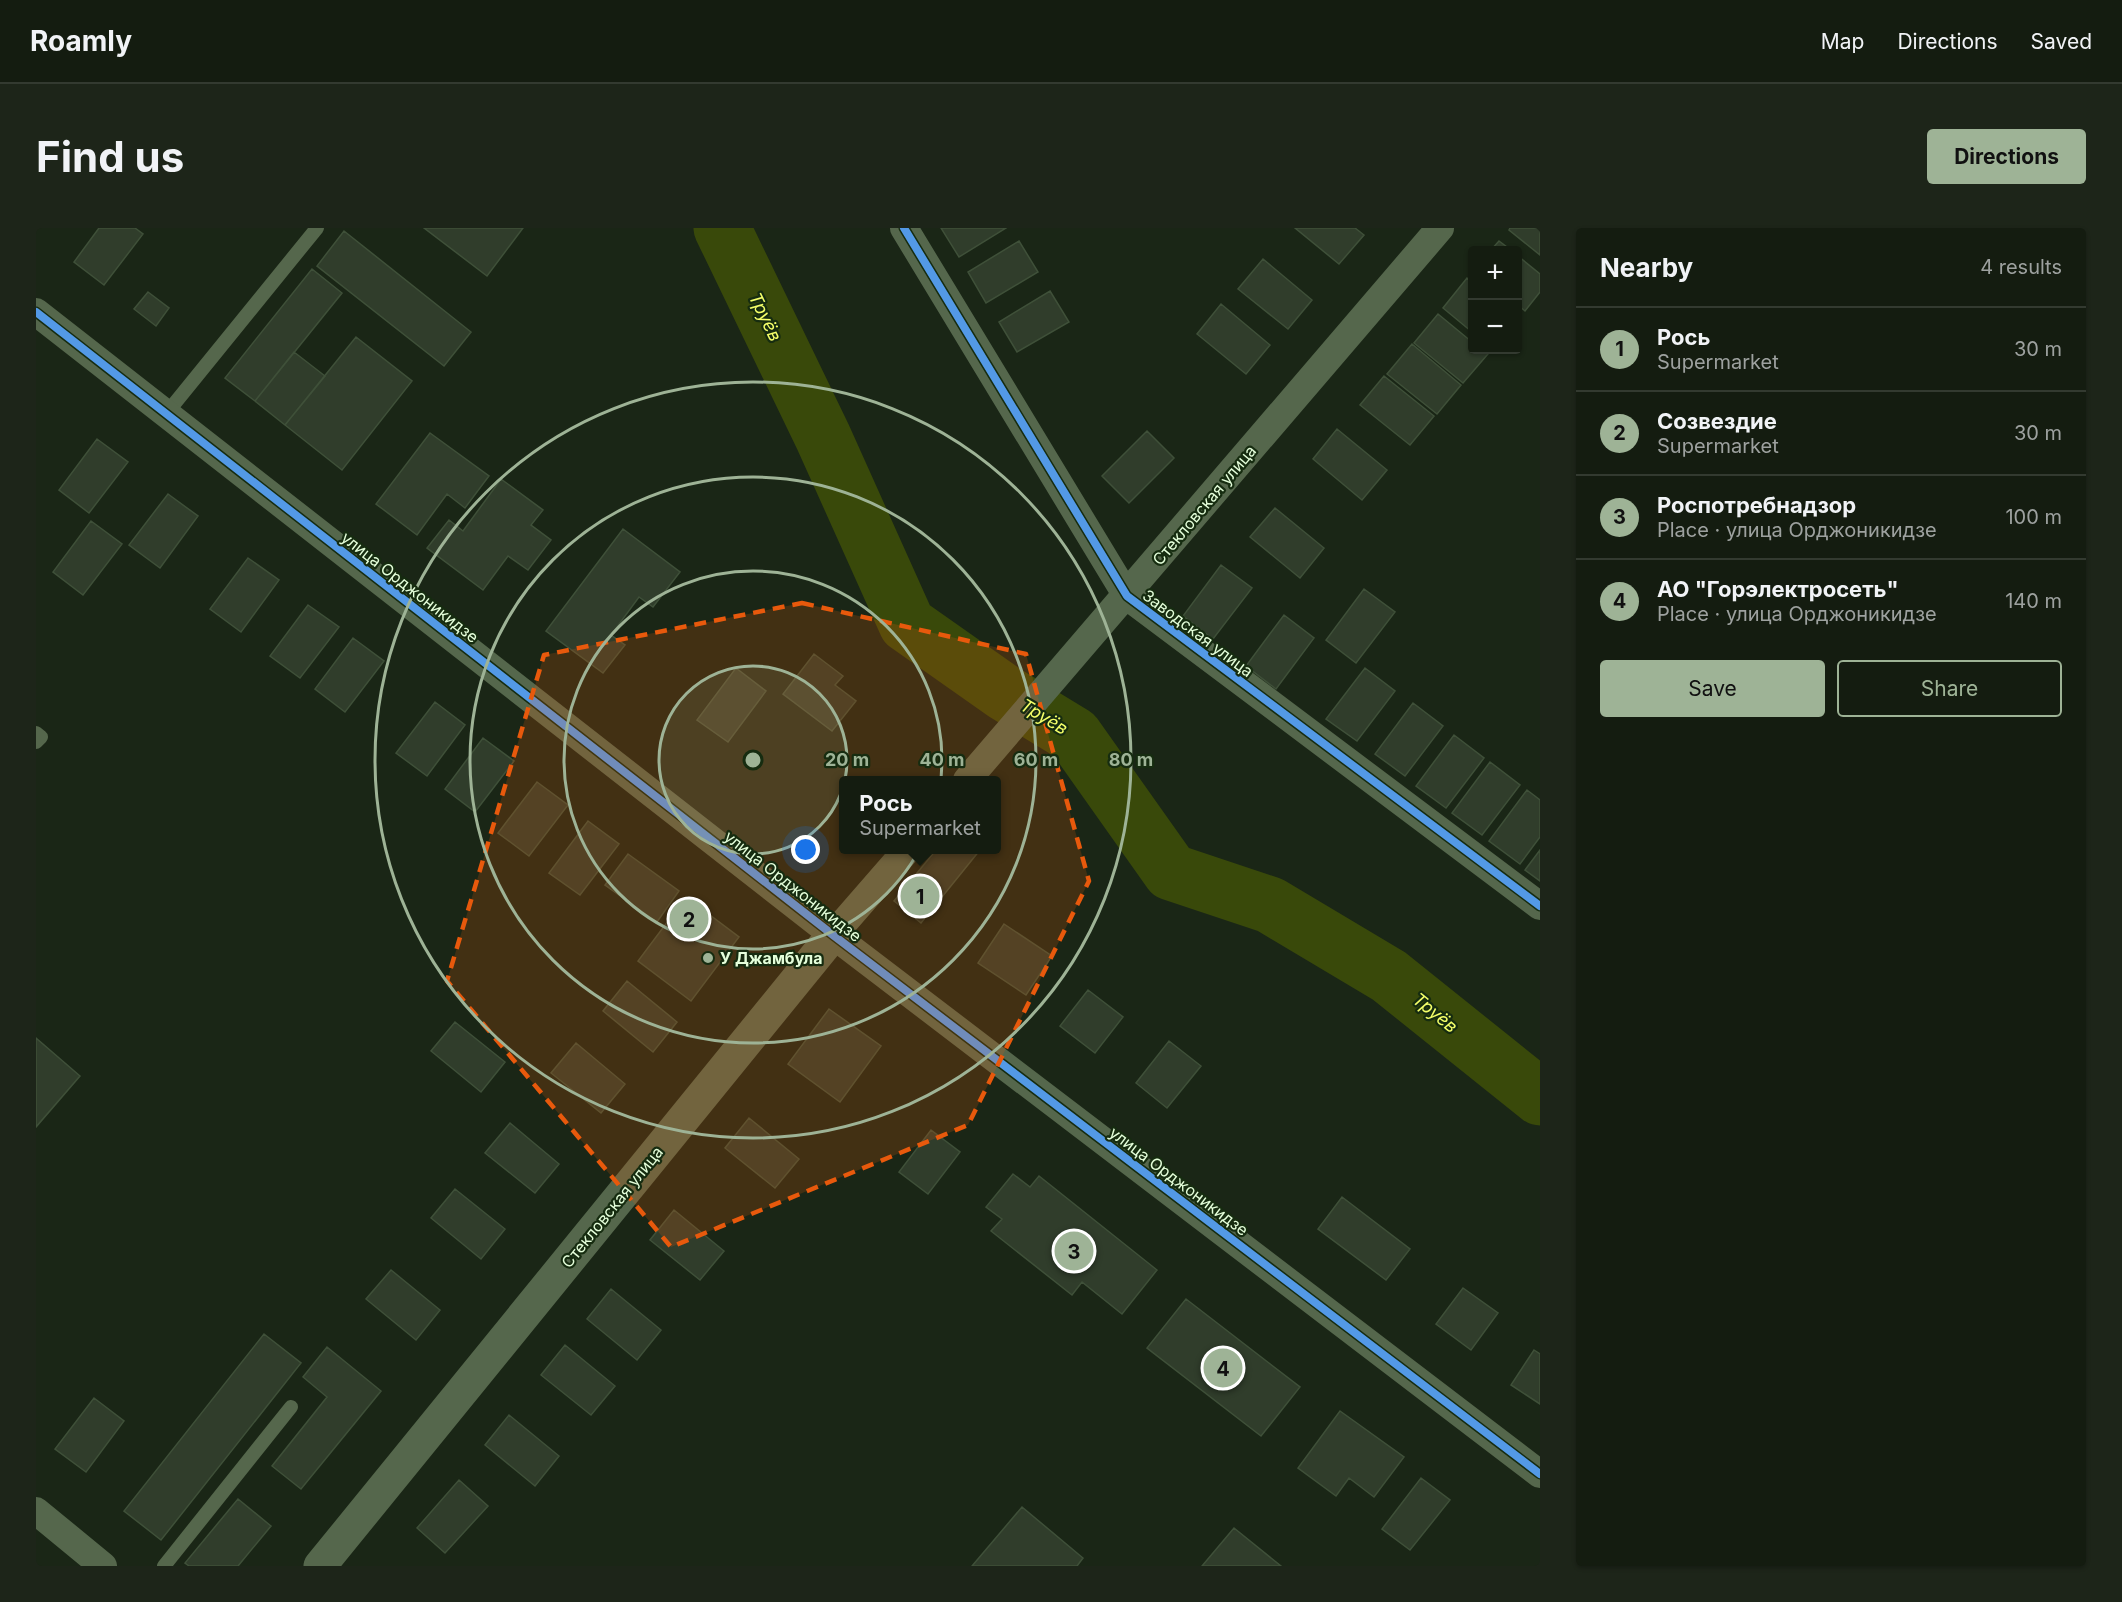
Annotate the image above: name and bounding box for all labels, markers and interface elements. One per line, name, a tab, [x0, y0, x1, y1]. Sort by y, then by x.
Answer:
text: Roamly	[30, 24, 132, 58]
text: Map	[1821, 29, 1864, 54]
text: Directions	[1897, 29, 1998, 54]
text: Saved	[2031, 29, 2092, 54]
button: Directions	[1927, 129, 2086, 184]
text: Find us	[36, 131, 184, 182]
map controls	[1468, 246, 1522, 354]
button: +	[1468, 246, 1522, 300]
text: Nearby	[1600, 252, 1693, 283]
text: 4 results	[1980, 255, 2062, 279]
water label: Труёв	[745, 289, 786, 345]
button: −	[1468, 300, 1522, 354]
text: Рось	[1657, 324, 1711, 350]
text: 1	[1615, 337, 1624, 361]
text: 30 m	[2014, 337, 2062, 361]
text: Supermarket	[1657, 350, 1779, 374]
text: Созвездие	[1657, 408, 1777, 434]
text: 2	[1613, 421, 1626, 445]
text: 30 m	[2014, 421, 2062, 445]
text: Supermarket	[1657, 434, 1779, 458]
street label: Стекловская улица	[1148, 441, 1260, 569]
text: Роспотребнадзор	[1657, 492, 1856, 518]
text: 3	[1613, 505, 1626, 529]
text: 100 m	[2005, 505, 2062, 529]
text: Place · улица Орджоникидзе	[1657, 518, 1937, 542]
street label: улица Орджоникидзе	[337, 527, 483, 647]
text: АО "Горэлектросеть"	[1657, 576, 1899, 602]
street label: Заводская улица	[1139, 585, 1257, 681]
text: 4	[1613, 589, 1626, 613]
text: 140 m	[2005, 589, 2062, 613]
text: Place · улица Орджоникидзе	[1657, 602, 1937, 626]
button: Save	[1600, 660, 1825, 717]
button: Share	[1837, 660, 2062, 717]
water label: Труёв	[1017, 694, 1072, 739]
text: 20 m	[825, 749, 869, 770]
text: 40 m	[920, 749, 965, 770]
text: 60 m	[1014, 749, 1058, 770]
text: 80 m	[1109, 749, 1153, 770]
centre of rings	[743, 750, 763, 770]
popup	[839, 776, 1001, 854]
text: Рось	[859, 790, 913, 816]
text: Supermarket	[859, 816, 981, 840]
street label: улица Орджоникидзе	[720, 826, 866, 946]
your location	[791, 835, 820, 864]
pin: 1	[900, 874, 940, 918]
pin: 2	[670, 896, 708, 942]
place label: У Джамбула	[720, 948, 823, 968]
marker: У Джамбула	[701, 951, 715, 965]
water label: Труёв	[1409, 988, 1462, 1037]
street label: улица Орджоникидзе	[1106, 1122, 1252, 1240]
street label: Стекловская улица	[557, 1142, 667, 1272]
pin: 3	[1054, 1228, 1094, 1274]
pin: 4	[1204, 1346, 1242, 1390]

